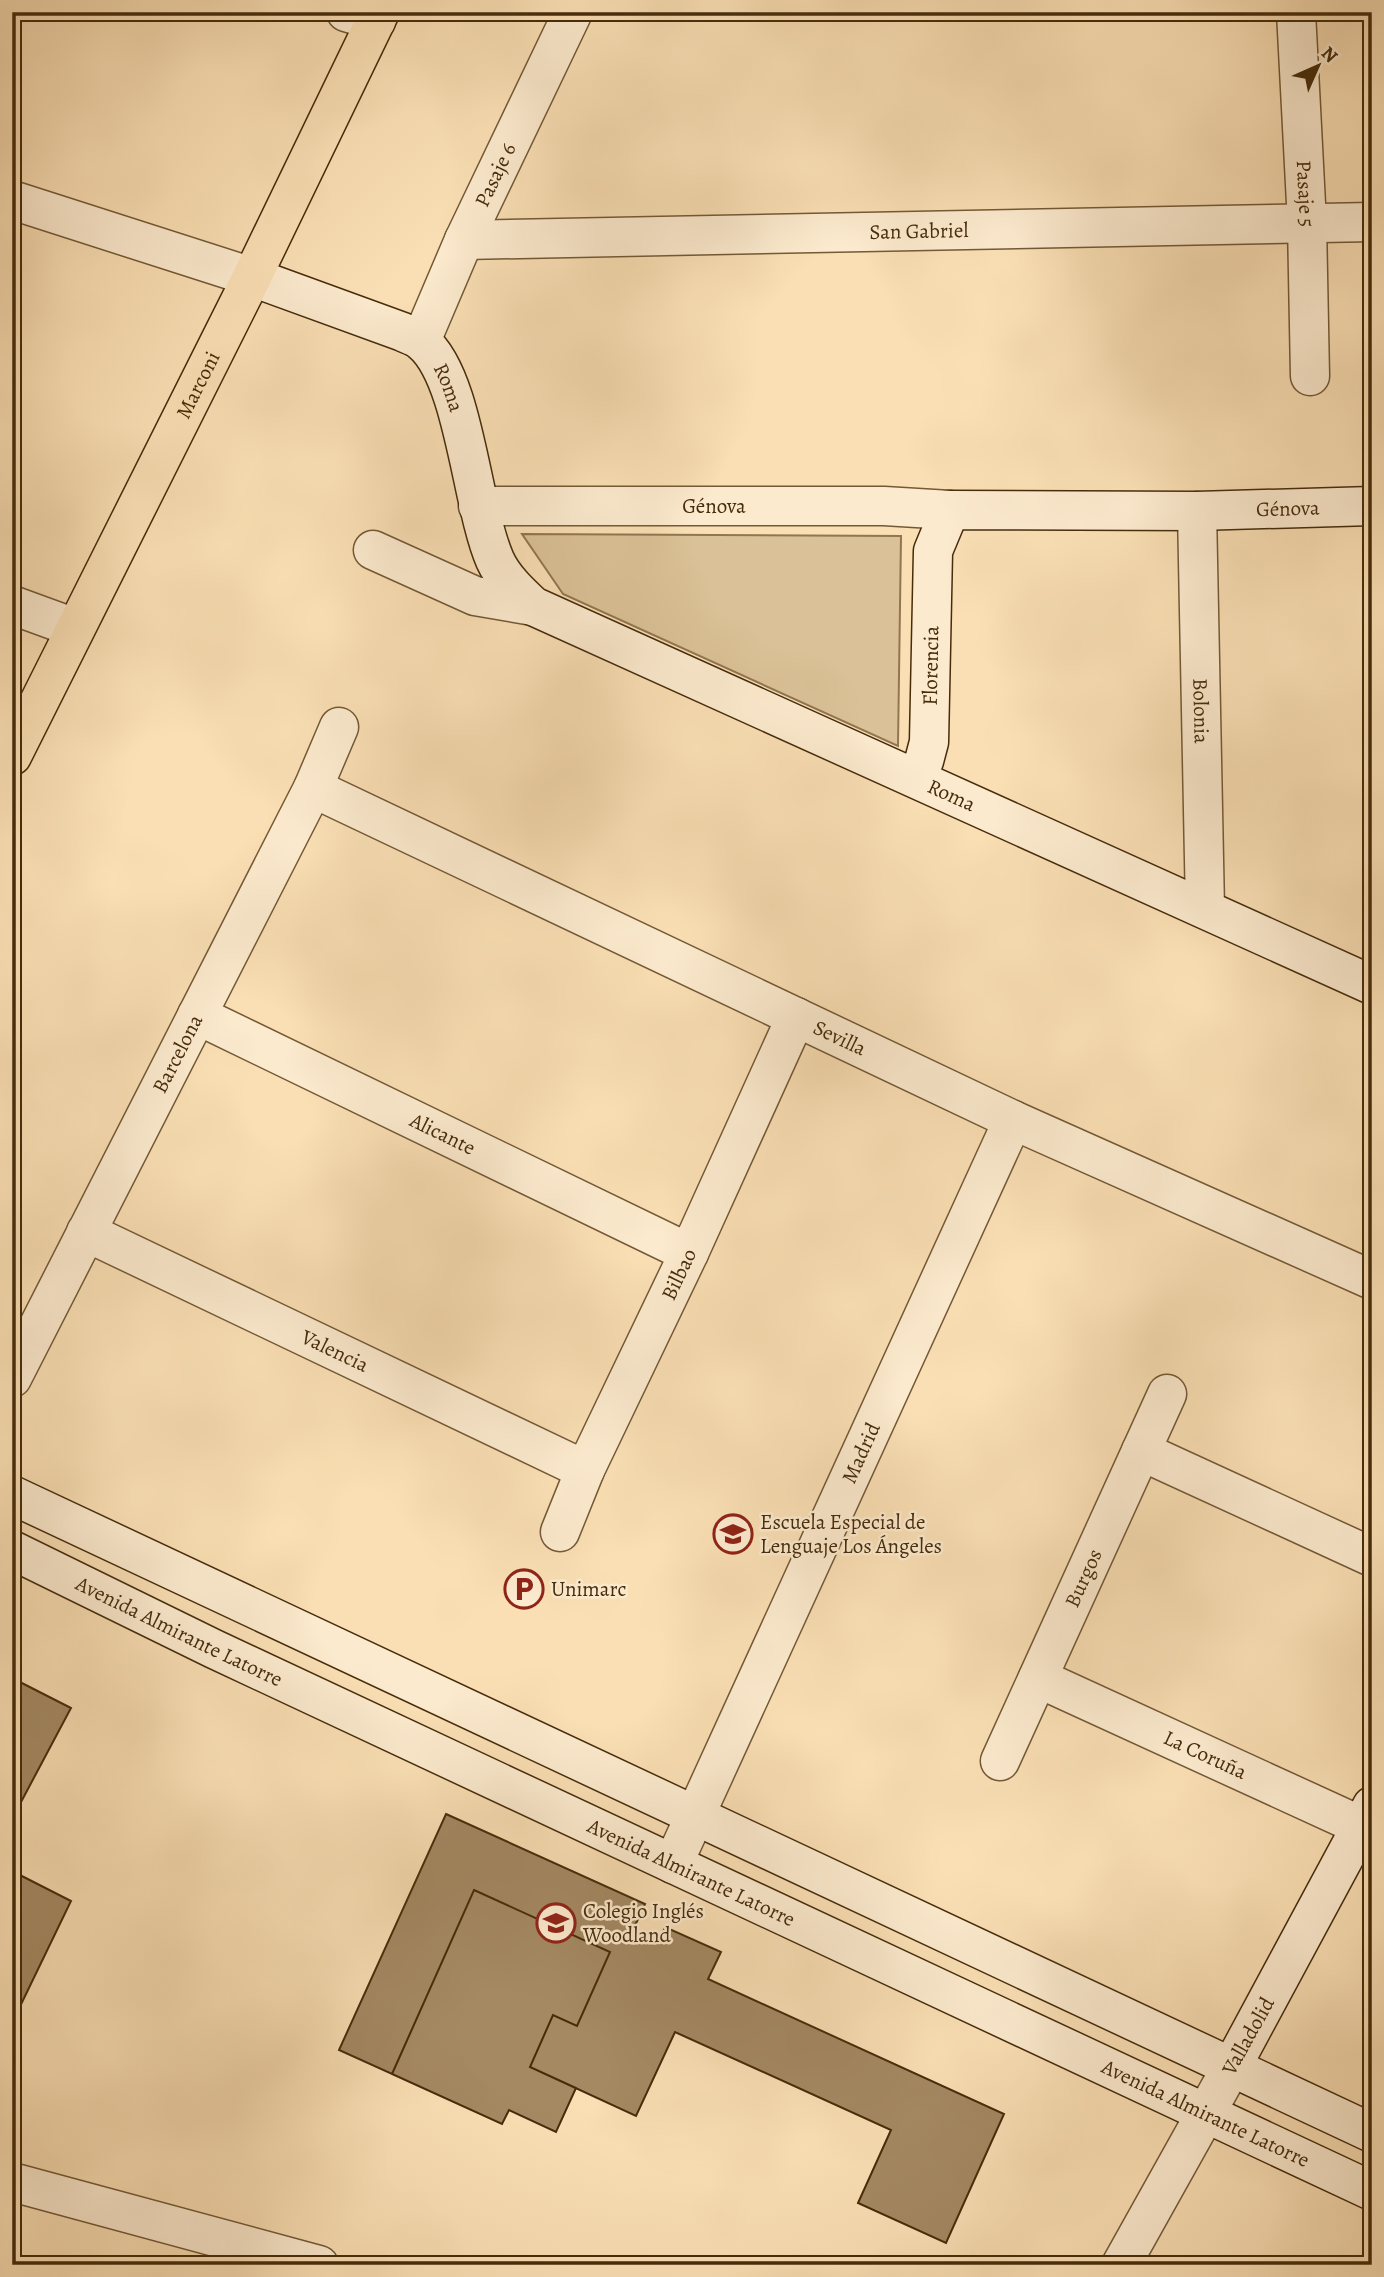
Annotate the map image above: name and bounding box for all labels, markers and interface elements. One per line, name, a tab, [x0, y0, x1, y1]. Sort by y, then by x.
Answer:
north arrow	[1282, 32, 1352, 102]
text: N	[1315, 41, 1344, 69]
street label: Pasaje 6	[468, 138, 523, 211]
street label: Pasaje 5	[1290, 160, 1321, 228]
street label: San Gabriel	[869, 216, 969, 246]
street label: Marconi	[169, 347, 227, 423]
street label: Roma	[427, 358, 471, 415]
street label: Génova	[682, 492, 746, 520]
street label: Génova	[1256, 493, 1320, 523]
street label: Florencia	[916, 625, 945, 706]
street label: Bolonia	[1186, 678, 1216, 744]
street label: Roma	[923, 772, 980, 818]
street label: Barcelona	[146, 1009, 209, 1098]
street label: Sevilla	[809, 1013, 871, 1062]
street label: Alicante	[405, 1106, 480, 1162]
street label: Bilbao	[654, 1244, 703, 1305]
street label: Valencia	[296, 1322, 374, 1379]
street label: Madrid	[835, 1417, 887, 1488]
place label: Escuela Especial de Lenguaje Los Ángeles	[760, 1508, 942, 1560]
school or university icon: Escuela Especial de Lenguaje Los Ángeles	[712, 1513, 754, 1555]
street label: Burgos	[1058, 1544, 1109, 1612]
parking icon: Unimarc	[503, 1568, 545, 1610]
street label: Avenida Almirante Latorre	[70, 1569, 287, 1693]
place label: Unimarc	[551, 1575, 626, 1603]
street label: La Coruña	[1159, 1723, 1252, 1786]
street label: Avenida Almirante Latorre	[582, 1811, 800, 1933]
place label: Colegio Inglés Woodland	[582, 1897, 704, 1949]
school or university icon: Colegio Inglés Woodland	[535, 1902, 577, 1944]
street label: Valladolid	[1215, 1991, 1281, 2081]
street label: Avenida Almirante Latorre	[1096, 2052, 1314, 2174]

